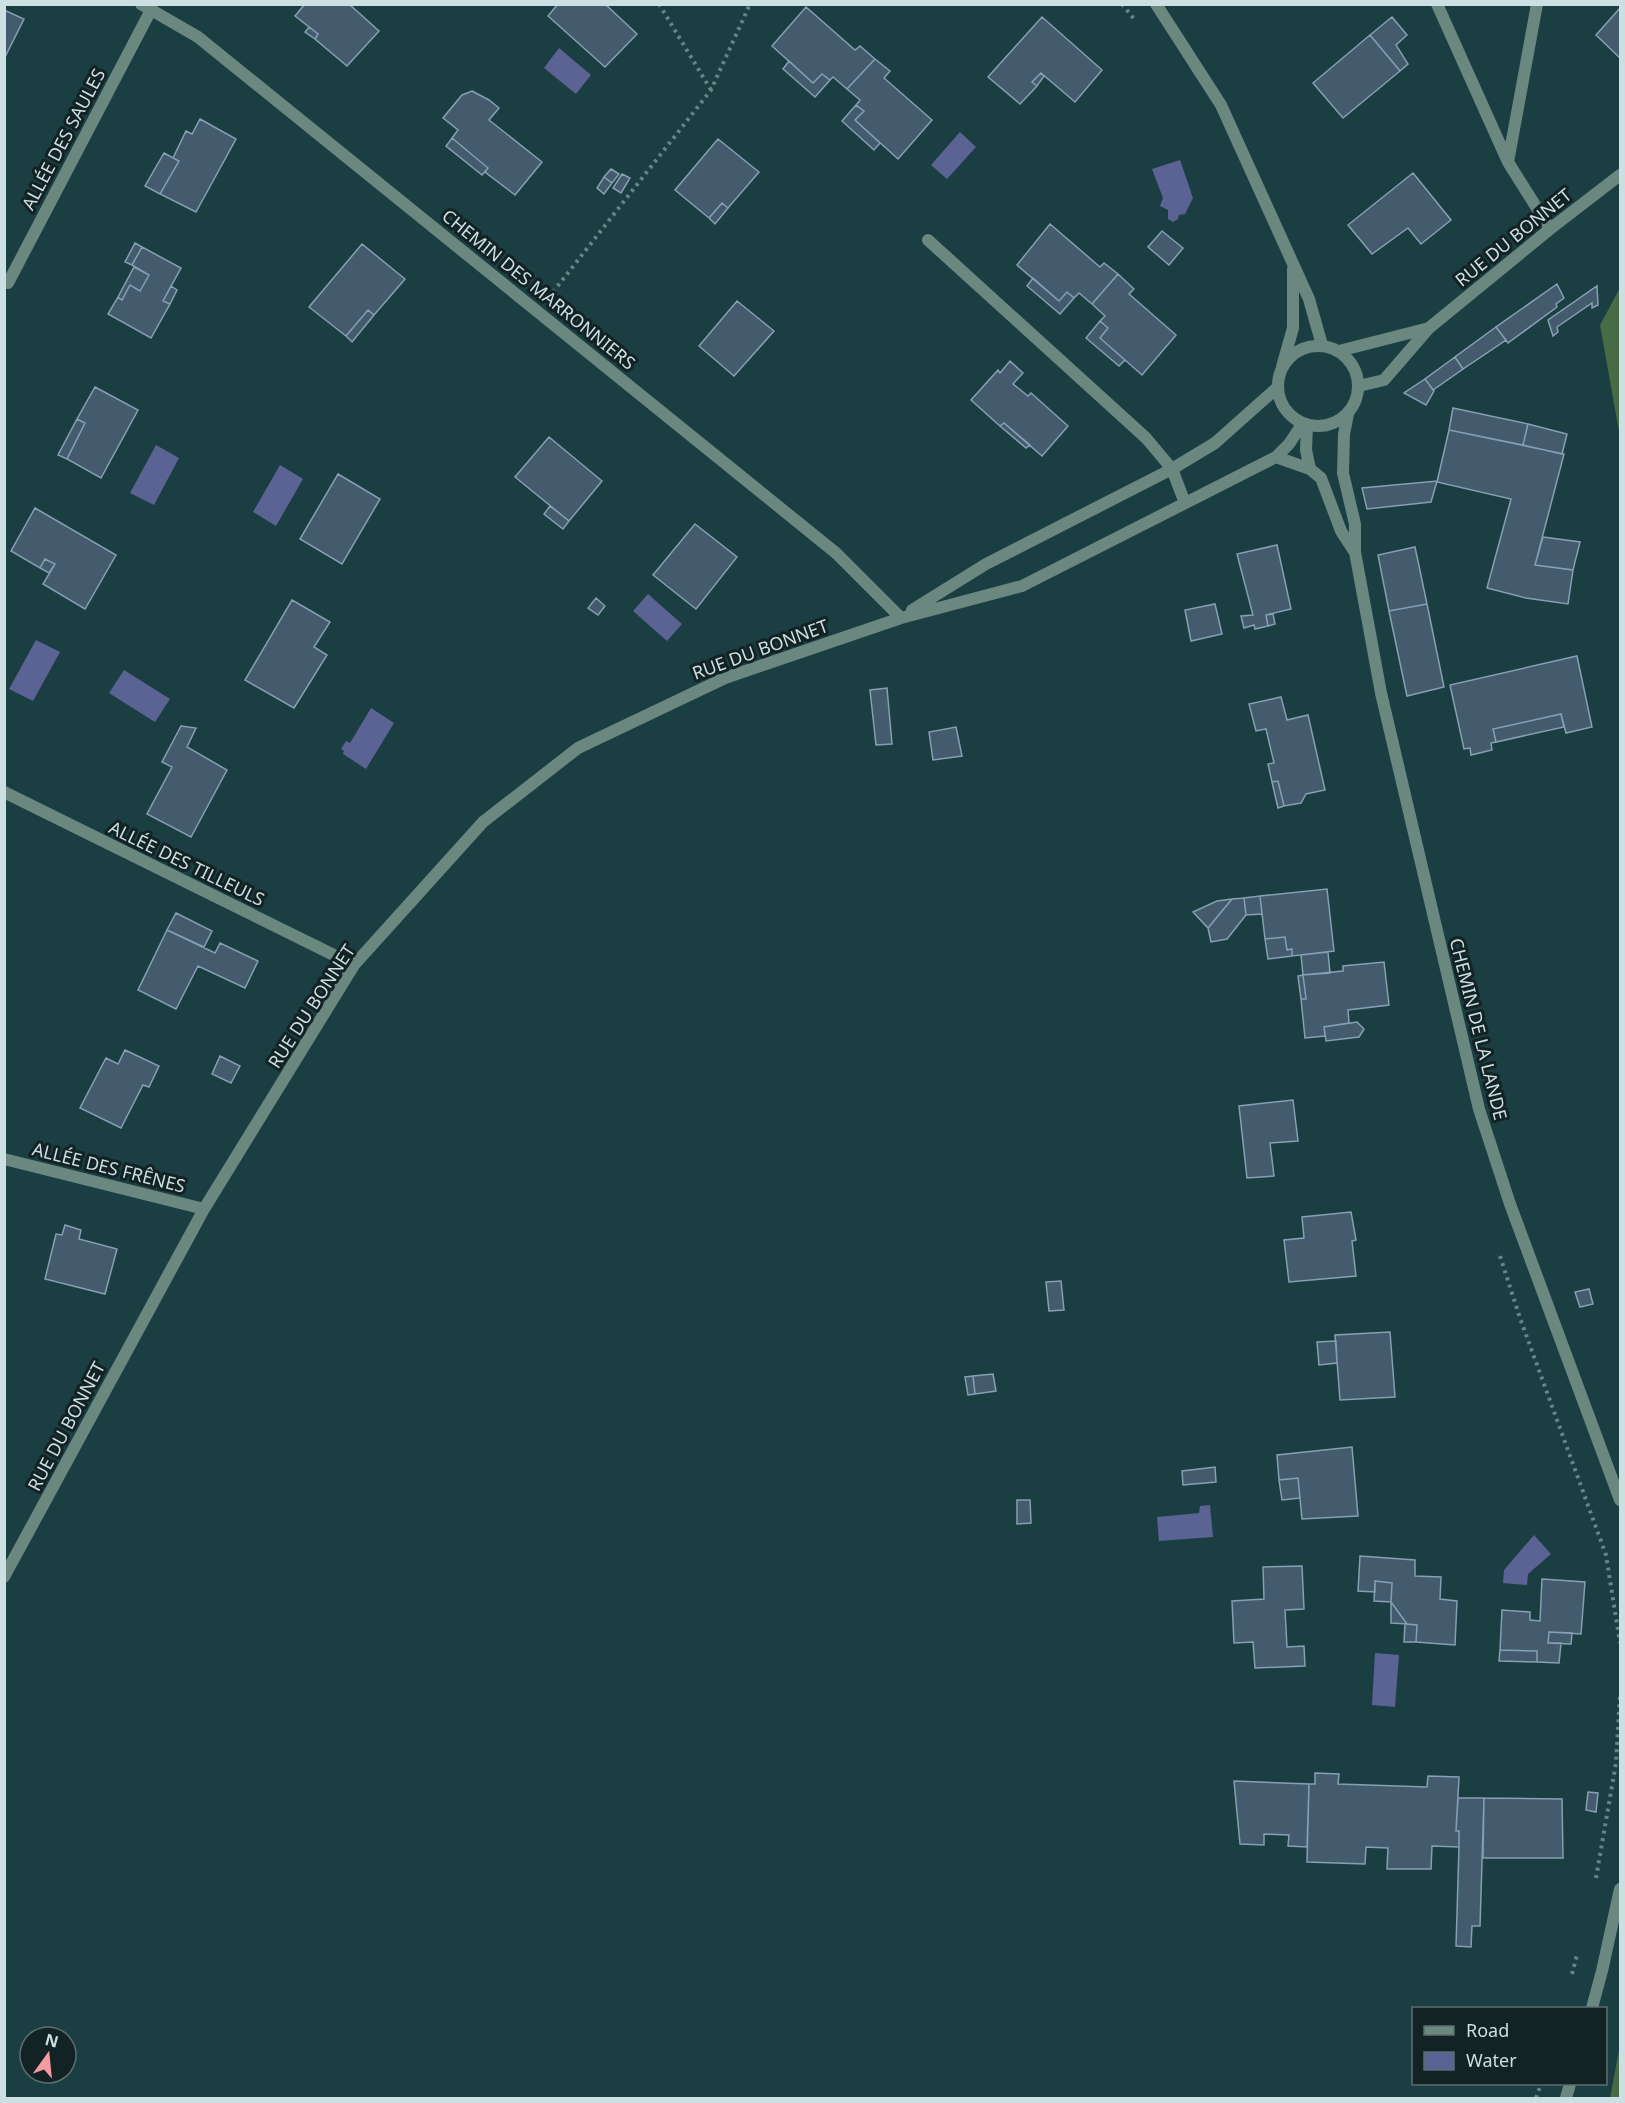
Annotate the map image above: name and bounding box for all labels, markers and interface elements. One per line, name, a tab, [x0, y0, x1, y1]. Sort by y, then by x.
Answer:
street label: ALLÉE DES SAULES	[16, 64, 110, 214]
street label: RUE DU BONNET	[1450, 183, 1576, 291]
street label: CHEMIN DES MARRONNIERS	[437, 204, 641, 375]
street label: RUE DU BONNET	[689, 613, 831, 685]
street label: ALLÉE DES TILLEULS	[105, 815, 269, 911]
street label: CHEMIN DE LA LANDE	[1445, 936, 1513, 1122]
street label: RUE DU BONNET	[262, 939, 360, 1073]
street label: ALLÉE DES FRÊNES	[30, 1136, 188, 1198]
street label: RUE DU BONNET	[22, 1357, 110, 1495]
legend	[1412, 2007, 1607, 2085]
text: Road	[1466, 2018, 1509, 2042]
north arrow	[18, 2025, 78, 2085]
text: N	[43, 2028, 61, 2053]
text: Water	[1466, 2048, 1517, 2072]

